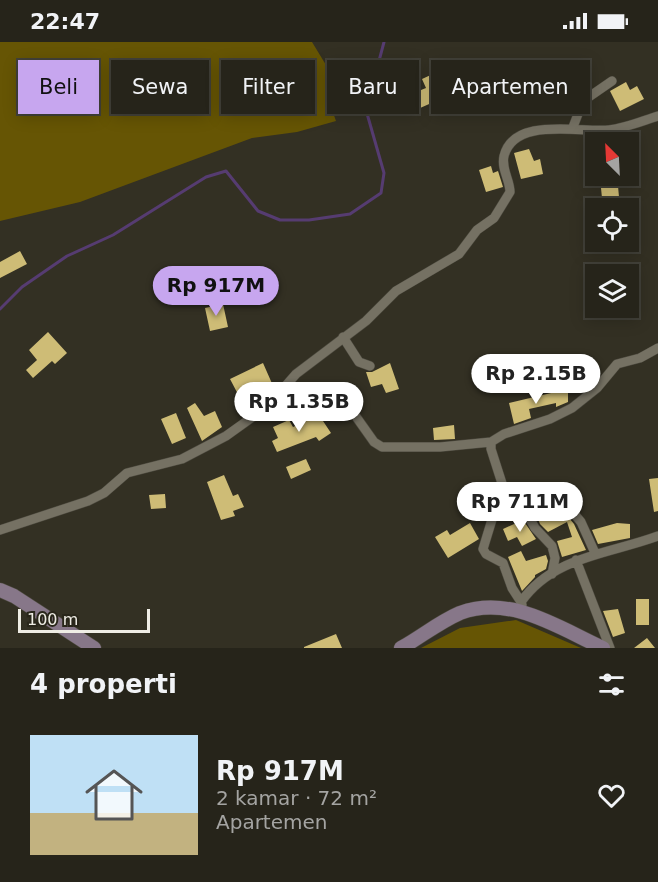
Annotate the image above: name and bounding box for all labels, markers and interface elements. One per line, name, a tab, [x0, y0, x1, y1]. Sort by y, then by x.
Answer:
text: 22:47	[30, 9, 100, 34]
chip: Beli	[18, 60, 99, 114]
chip: Sewa	[111, 60, 209, 114]
chip: Filter	[221, 60, 315, 114]
chip: Baru	[327, 60, 419, 114]
chip: Apartemen	[431, 60, 590, 114]
north arrow	[585, 132, 639, 186]
map controls	[585, 132, 639, 318]
button: locate	[585, 198, 639, 252]
button: layers	[585, 264, 639, 318]
pin: Rp 917M	[161, 266, 271, 317]
text: Rp 917M	[167, 273, 265, 297]
pin: Rp 2.15B	[474, 354, 598, 405]
text: Rp 2.15B	[485, 361, 587, 385]
pin: Rp 1.35B	[237, 382, 361, 433]
text: Rp 1.35B	[248, 389, 350, 413]
pin: Rp 711M	[465, 482, 575, 533]
text: Rp 711M	[471, 489, 569, 513]
scale bar	[18, 606, 150, 634]
text: 100 m	[27, 610, 78, 629]
icon: filters	[595, 668, 628, 701]
text: 4 properti	[30, 669, 177, 699]
text: Rp 917M	[216, 756, 344, 786]
icon: home	[78, 759, 150, 831]
icon: heart	[595, 779, 628, 812]
text: 2 kamar · 72 m²	[216, 786, 377, 810]
text: Apartemen	[216, 810, 327, 834]

